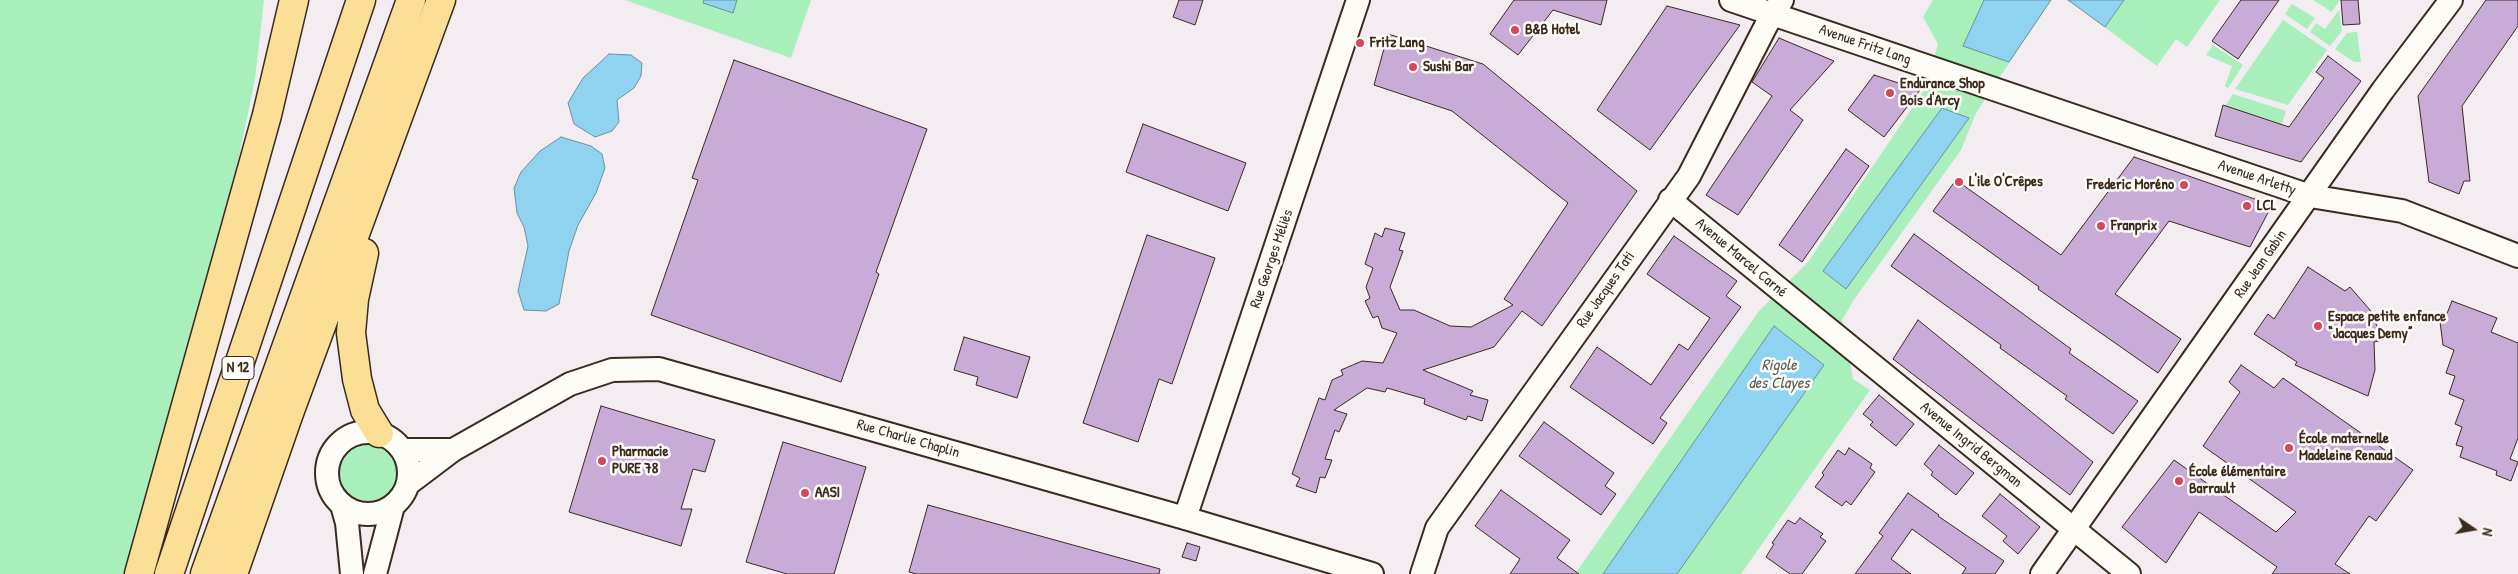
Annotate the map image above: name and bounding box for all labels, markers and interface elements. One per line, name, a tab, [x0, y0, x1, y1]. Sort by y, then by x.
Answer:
place label: B&B Hotel	[1525, 21, 1580, 39]
street label: Avenue Fritz Lang	[1817, 21, 1913, 69]
marker: B&B Hotel	[1509, 24, 1521, 36]
place label: Fritz Lang	[1370, 34, 1425, 52]
marker: Fritz Lang	[1354, 37, 1366, 49]
place label: Sushi Bar	[1423, 58, 1474, 76]
marker: Sushi Bar	[1407, 61, 1419, 73]
place label: Endurance Shop Bois d'Arcy	[1900, 75, 1985, 110]
marker: Endurance Shop Bois d'Arcy	[1884, 87, 1896, 99]
street label: Avenue Arletty	[2216, 156, 2298, 200]
place label: L'ile O'Crêpes	[1969, 173, 2043, 191]
marker: L'ile O'Crêpes	[1953, 176, 1965, 188]
place label: Frederic Moréno	[2087, 176, 2174, 194]
marker: Frederic Moréno	[2178, 179, 2190, 191]
place label: LCL	[2257, 197, 2276, 215]
marker: LCL	[2241, 200, 2253, 212]
street label: Rue Georges Méliès	[1247, 207, 1297, 311]
street label: Avenue Marcel Carné	[1692, 214, 1790, 302]
place label: Franprix	[2111, 217, 2157, 235]
marker: Franprix	[2095, 220, 2107, 232]
street label: Rue Jean Gabin	[2231, 226, 2291, 302]
street label: Rue Jacques Tati	[1573, 248, 1639, 332]
place label: Espace petite enfance “Jacques Demy”	[2328, 308, 2446, 343]
marker: Espace petite enfance “Jacques Demy”	[2312, 320, 2324, 332]
road number: N 12	[222, 356, 254, 379]
water label: Rigole des Clayes	[1748, 356, 1810, 394]
street label: Avenue Ingrid Bergman	[1916, 398, 2026, 492]
street label: Rue Charlie Chaplin	[855, 416, 961, 462]
place label: École maternelle Madeleine Renaud	[2299, 430, 2392, 465]
marker: École maternelle Madeleine Renaud	[2283, 442, 2295, 454]
place label: Pharmacie PURE 78	[612, 443, 668, 478]
marker: Pharmacie PURE 78	[596, 455, 608, 467]
place label: École élémentaire Barrault	[2189, 463, 2286, 498]
marker: École élémentaire Barrault	[2173, 475, 2185, 487]
place label: AASI	[815, 484, 840, 502]
marker: AASI	[799, 487, 811, 499]
north arrow	[2448, 504, 2498, 554]
text: N	[2478, 527, 2498, 538]

